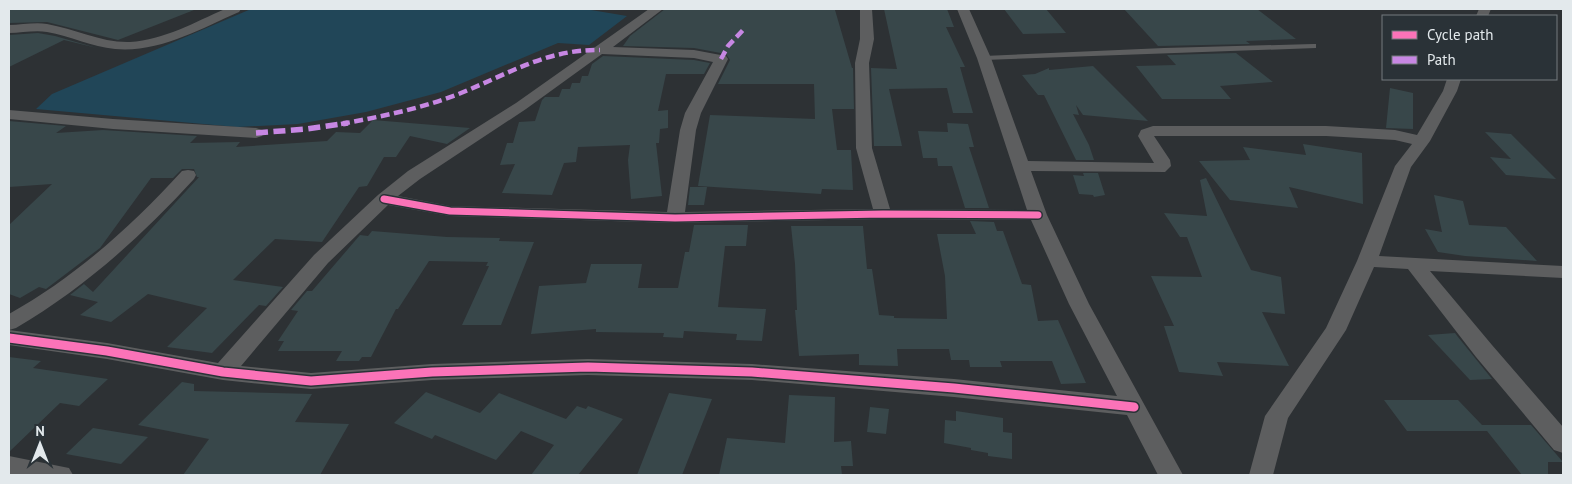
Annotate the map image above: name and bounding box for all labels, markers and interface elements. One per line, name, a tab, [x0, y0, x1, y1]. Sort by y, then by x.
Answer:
legend	[1382, 15, 1557, 80]
text: Cycle path	[1427, 25, 1493, 44]
text: Path	[1427, 50, 1456, 69]
north arrow	[15, 419, 65, 469]
text: N	[35, 422, 45, 440]

